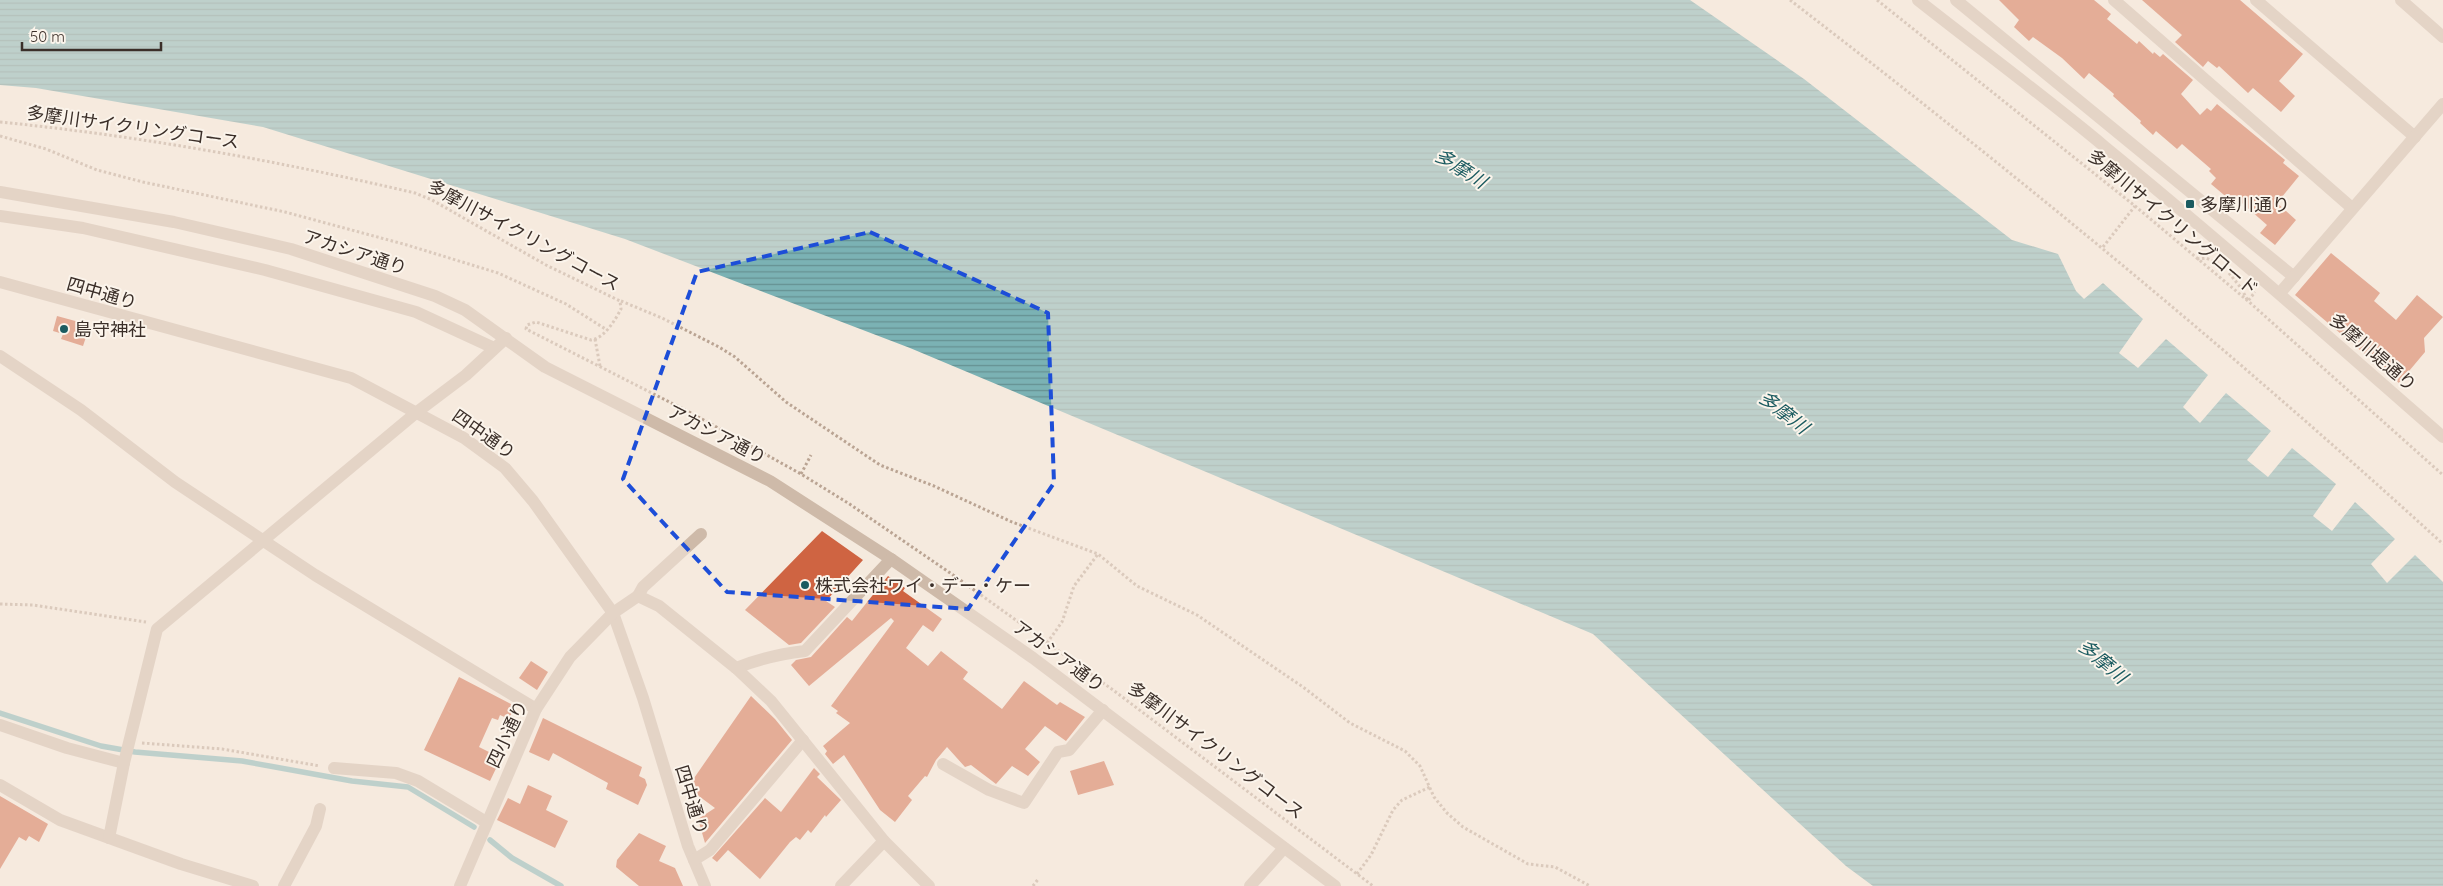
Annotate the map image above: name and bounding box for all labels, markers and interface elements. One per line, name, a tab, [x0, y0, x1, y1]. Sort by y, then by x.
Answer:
scale bar	[22, 20, 161, 52]
text: 50 m	[30, 27, 65, 46]
street label: 多摩川サイクリングコース	[25, 101, 241, 153]
water label: 多摩川	[1430, 143, 1493, 194]
street label: 多摩川サイクリングロード	[2083, 144, 2263, 300]
street label: 多摩川サイクリングコース	[424, 174, 624, 296]
place label: 多摩川通り	[2200, 193, 2290, 216]
marker: 多摩川通り	[2184, 198, 2196, 210]
street label: アカシア通り	[300, 224, 410, 280]
street label: 四中通り	[64, 272, 140, 314]
street label: 多摩川堤通り	[2325, 308, 2421, 396]
place label: 島守神社	[74, 318, 146, 341]
marker: 島守神社	[58, 323, 70, 335]
water label: 多摩川	[1754, 385, 1815, 440]
street label: アカシア通り	[664, 399, 770, 469]
street label: 四中通り	[448, 404, 520, 464]
place label: 株式会社ワイ・デー・ケー	[815, 574, 1031, 597]
marker: 株式会社ワイ・デー・ケー	[799, 579, 811, 591]
street label: アカシア通り	[1009, 615, 1109, 697]
water label: 多摩川	[2073, 633, 2134, 690]
street label: 多摩川サイクリングコース	[1123, 676, 1309, 824]
street label: 四小通り	[481, 697, 533, 771]
street label: 四中通り	[670, 762, 714, 838]

